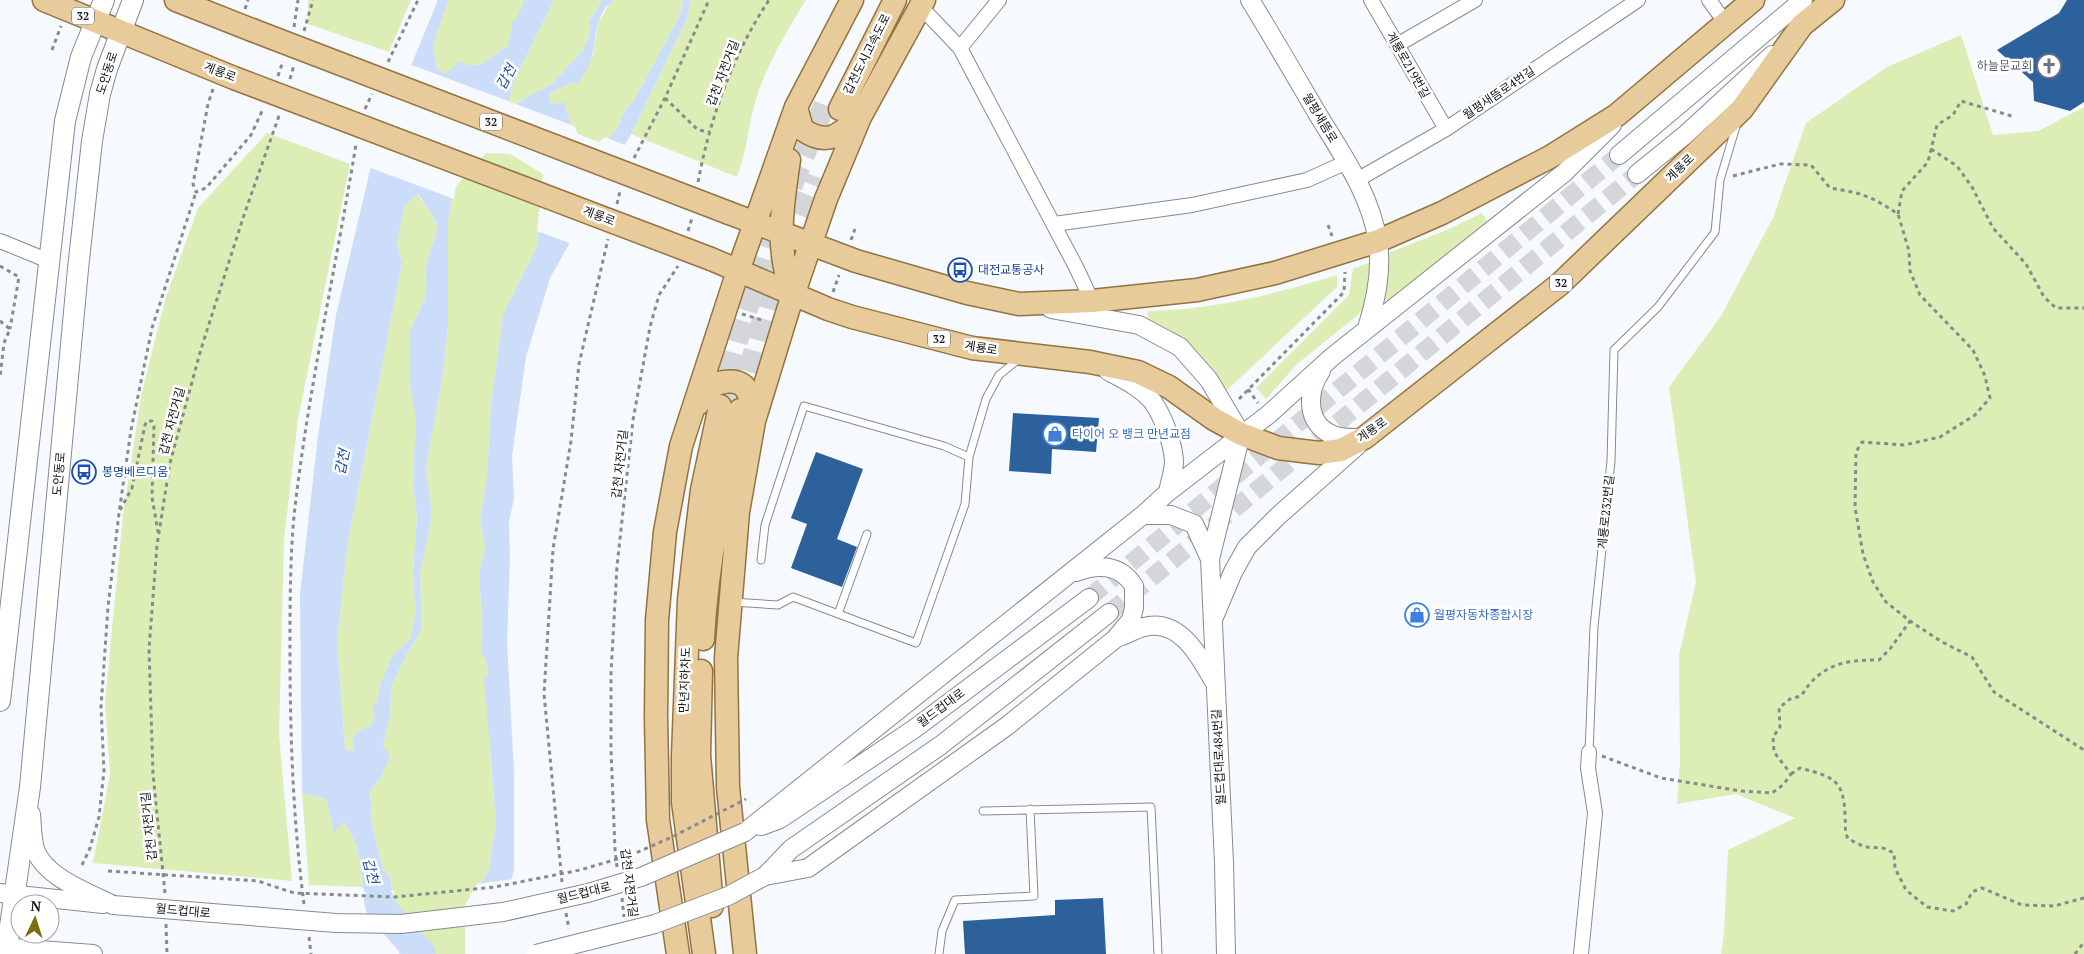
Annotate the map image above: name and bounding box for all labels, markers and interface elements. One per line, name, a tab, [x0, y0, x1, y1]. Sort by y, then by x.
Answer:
road number: 32	[72, 8, 94, 24]
street label: 갑천도시고속도로	[840, 11, 893, 97]
street label: 계룡로219번길	[1383, 29, 1434, 101]
street label: 갑천 자전거길	[703, 38, 742, 108]
street label: 도안동로	[93, 50, 120, 96]
church icon: 하늘문교회	[2036, 53, 2062, 79]
place label: 하늘문교회	[1977, 58, 2032, 73]
street label: 계룡로	[202, 59, 238, 84]
water label: 갑천	[491, 60, 521, 93]
street label: 월평새뜸로4번길	[1460, 63, 1538, 122]
street label: 월평새뜸로	[1300, 90, 1341, 145]
road number: 32	[480, 114, 502, 130]
street label: 계룡로	[1663, 151, 1697, 185]
street label: 계룡로	[581, 203, 617, 228]
bus stop icon: 대전교통공사	[947, 257, 973, 283]
place label: 대전교통공사	[978, 262, 1044, 277]
road number: 32	[1550, 274, 1572, 292]
road number: 32	[928, 330, 950, 348]
street label: 계룡로	[964, 338, 999, 358]
street label: 갑천 자전거길	[155, 386, 188, 456]
street label: 계룡로	[1354, 414, 1390, 445]
shop icon: 타이어 오 뱅크 만년교점	[1042, 421, 1068, 447]
place label: 타이어 오 뱅크 만년교점	[1072, 426, 1191, 441]
street label: 갑천 자전거길	[608, 429, 631, 499]
water label: 갑천	[330, 446, 354, 476]
street label: 도안동로	[49, 451, 68, 497]
bus stop icon: 봉명베르디움	[71, 459, 97, 485]
place label: 봉명베르디움	[102, 464, 168, 479]
street label: 계룡로232번길	[1594, 474, 1617, 550]
shop icon: 월평자동차종합시장	[1404, 602, 1430, 628]
place label: 월평자동차종합시장	[1434, 607, 1533, 622]
street label: 만년지하차도	[676, 647, 693, 713]
street label: 월드컵대로	[914, 685, 967, 730]
street label: 월드컵대로484번길	[1208, 708, 1229, 806]
street label: 갑천 자전거길	[137, 791, 160, 861]
street label: 갑천 자전거길	[618, 848, 641, 918]
water label: 갑천	[359, 856, 384, 887]
street label: 월드컵대로	[555, 879, 612, 906]
north arrow	[10, 894, 60, 944]
text: N	[30, 896, 42, 915]
street label: 월드컵대로	[155, 901, 211, 920]

